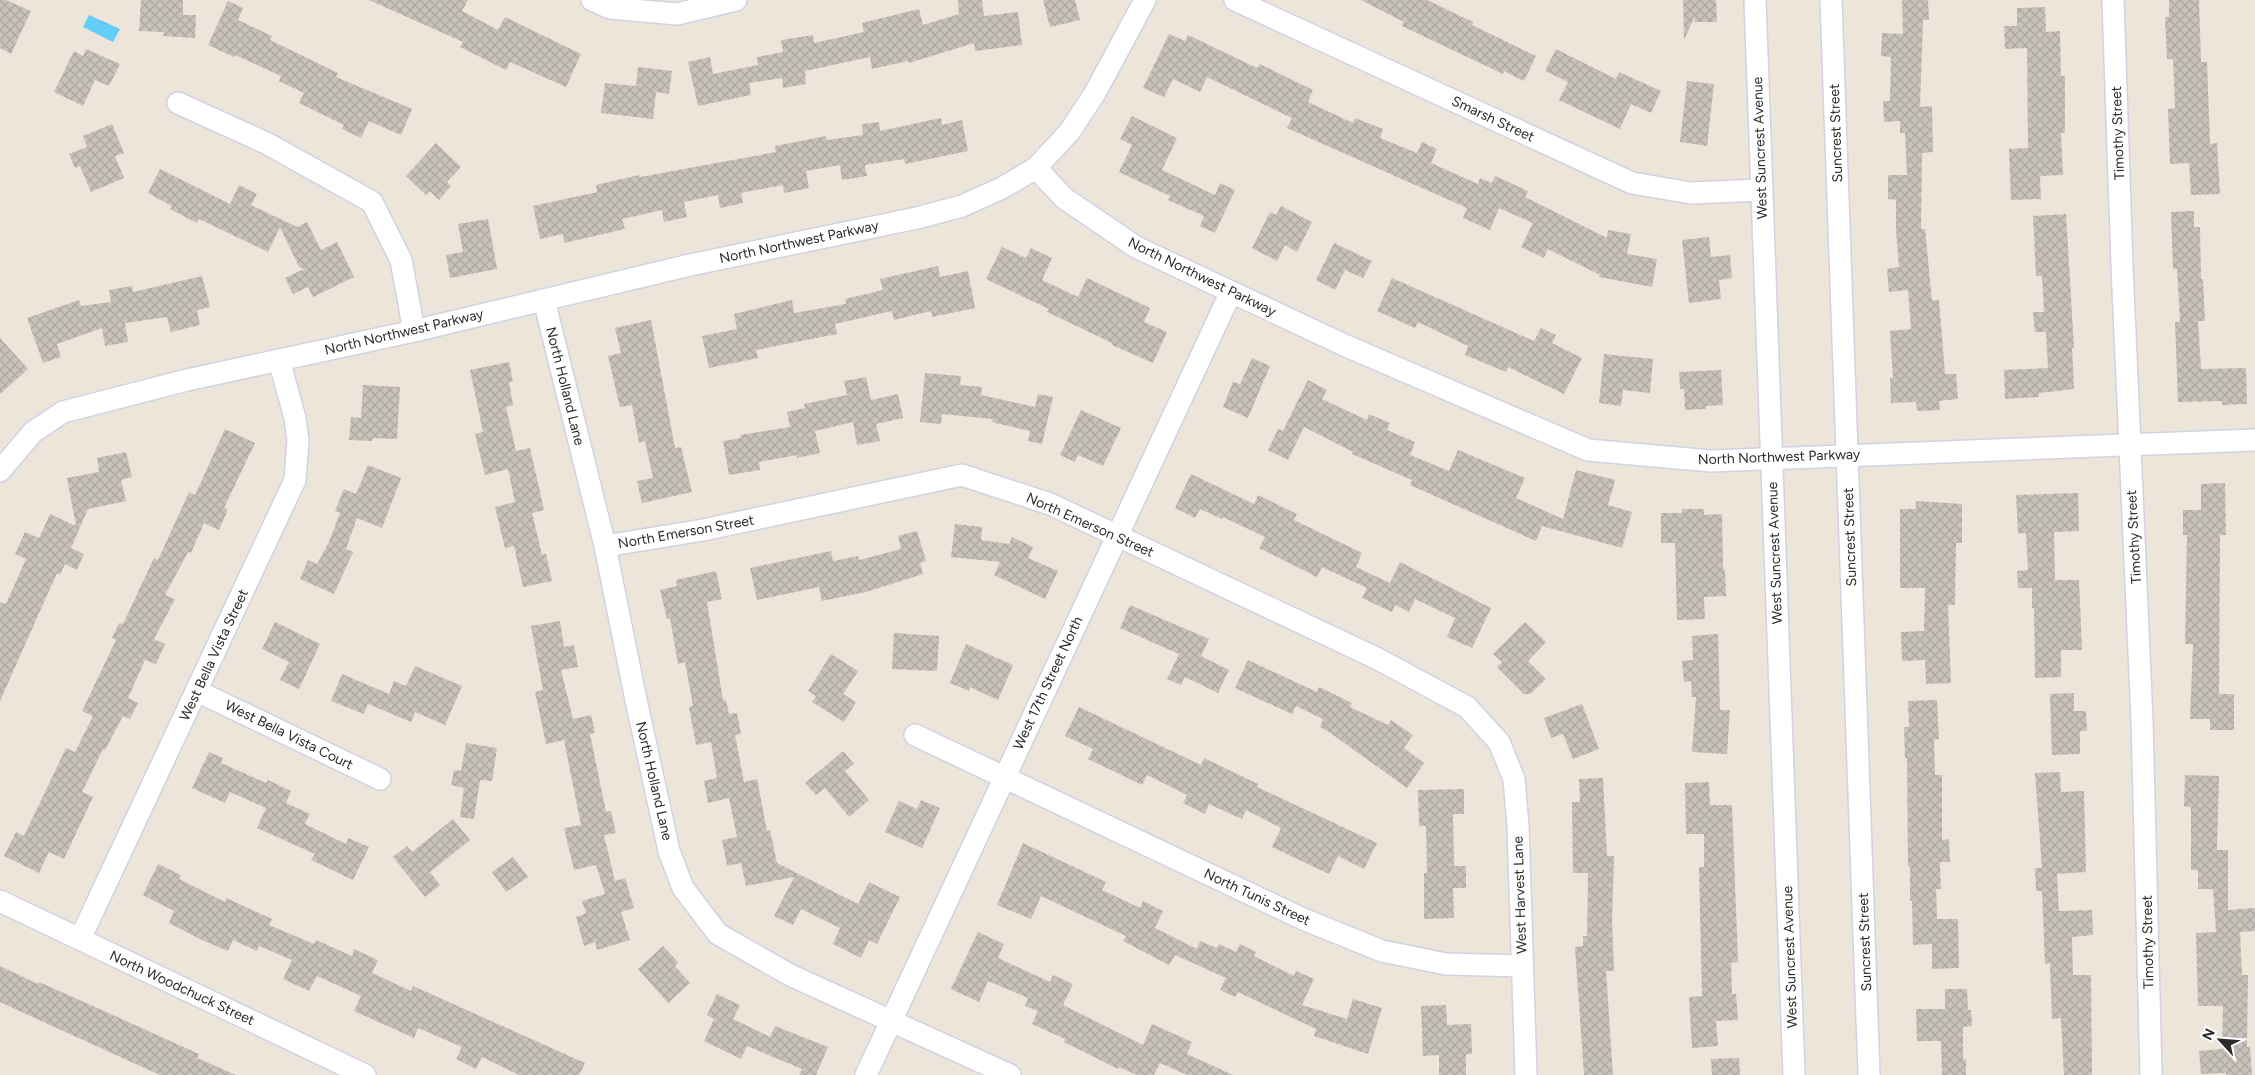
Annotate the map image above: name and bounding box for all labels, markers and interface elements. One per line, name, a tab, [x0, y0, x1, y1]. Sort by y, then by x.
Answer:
street label: West Suncrest Avenue	[1749, 76, 1771, 220]
street label: Suncrest Street	[1826, 83, 1846, 183]
street label: Timothy Street	[2108, 86, 2128, 180]
street label: Smarsh Street	[1449, 92, 1537, 146]
street label: North Northwest Parkway	[718, 217, 881, 267]
street label: North Northwest Parkway	[1125, 234, 1279, 321]
street label: North Northwest Parkway	[323, 305, 486, 359]
street label: North Holland Lane	[542, 325, 588, 447]
street label: North Northwest Parkway	[1697, 446, 1861, 468]
street label: West Suncrest Avenue	[1764, 481, 1786, 625]
street label: Suncrest Street	[1840, 487, 1860, 587]
street label: North Emerson Street	[1024, 489, 1156, 561]
street label: Timothy Street	[2123, 490, 2145, 584]
street label: North Emerson Street	[617, 512, 755, 552]
street label: West Bella Vista Street	[176, 586, 252, 724]
street label: West 17th Street North	[1010, 613, 1086, 752]
street label: West Bella Vista Court	[222, 697, 356, 773]
street label: North Holland Lane	[632, 720, 676, 842]
street label: West Harvest Lane	[1509, 835, 1531, 954]
street label: North Tunis Street	[1201, 865, 1313, 929]
street label: West Suncrest Avenue	[1779, 885, 1801, 1029]
street label: Suncrest Street	[1855, 892, 1875, 992]
street label: Timothy Street	[2139, 895, 2157, 989]
street label: North Woodchuck Street	[107, 947, 257, 1029]
north arrow	[2195, 1015, 2245, 1065]
text: N	[2199, 1026, 2219, 1043]

